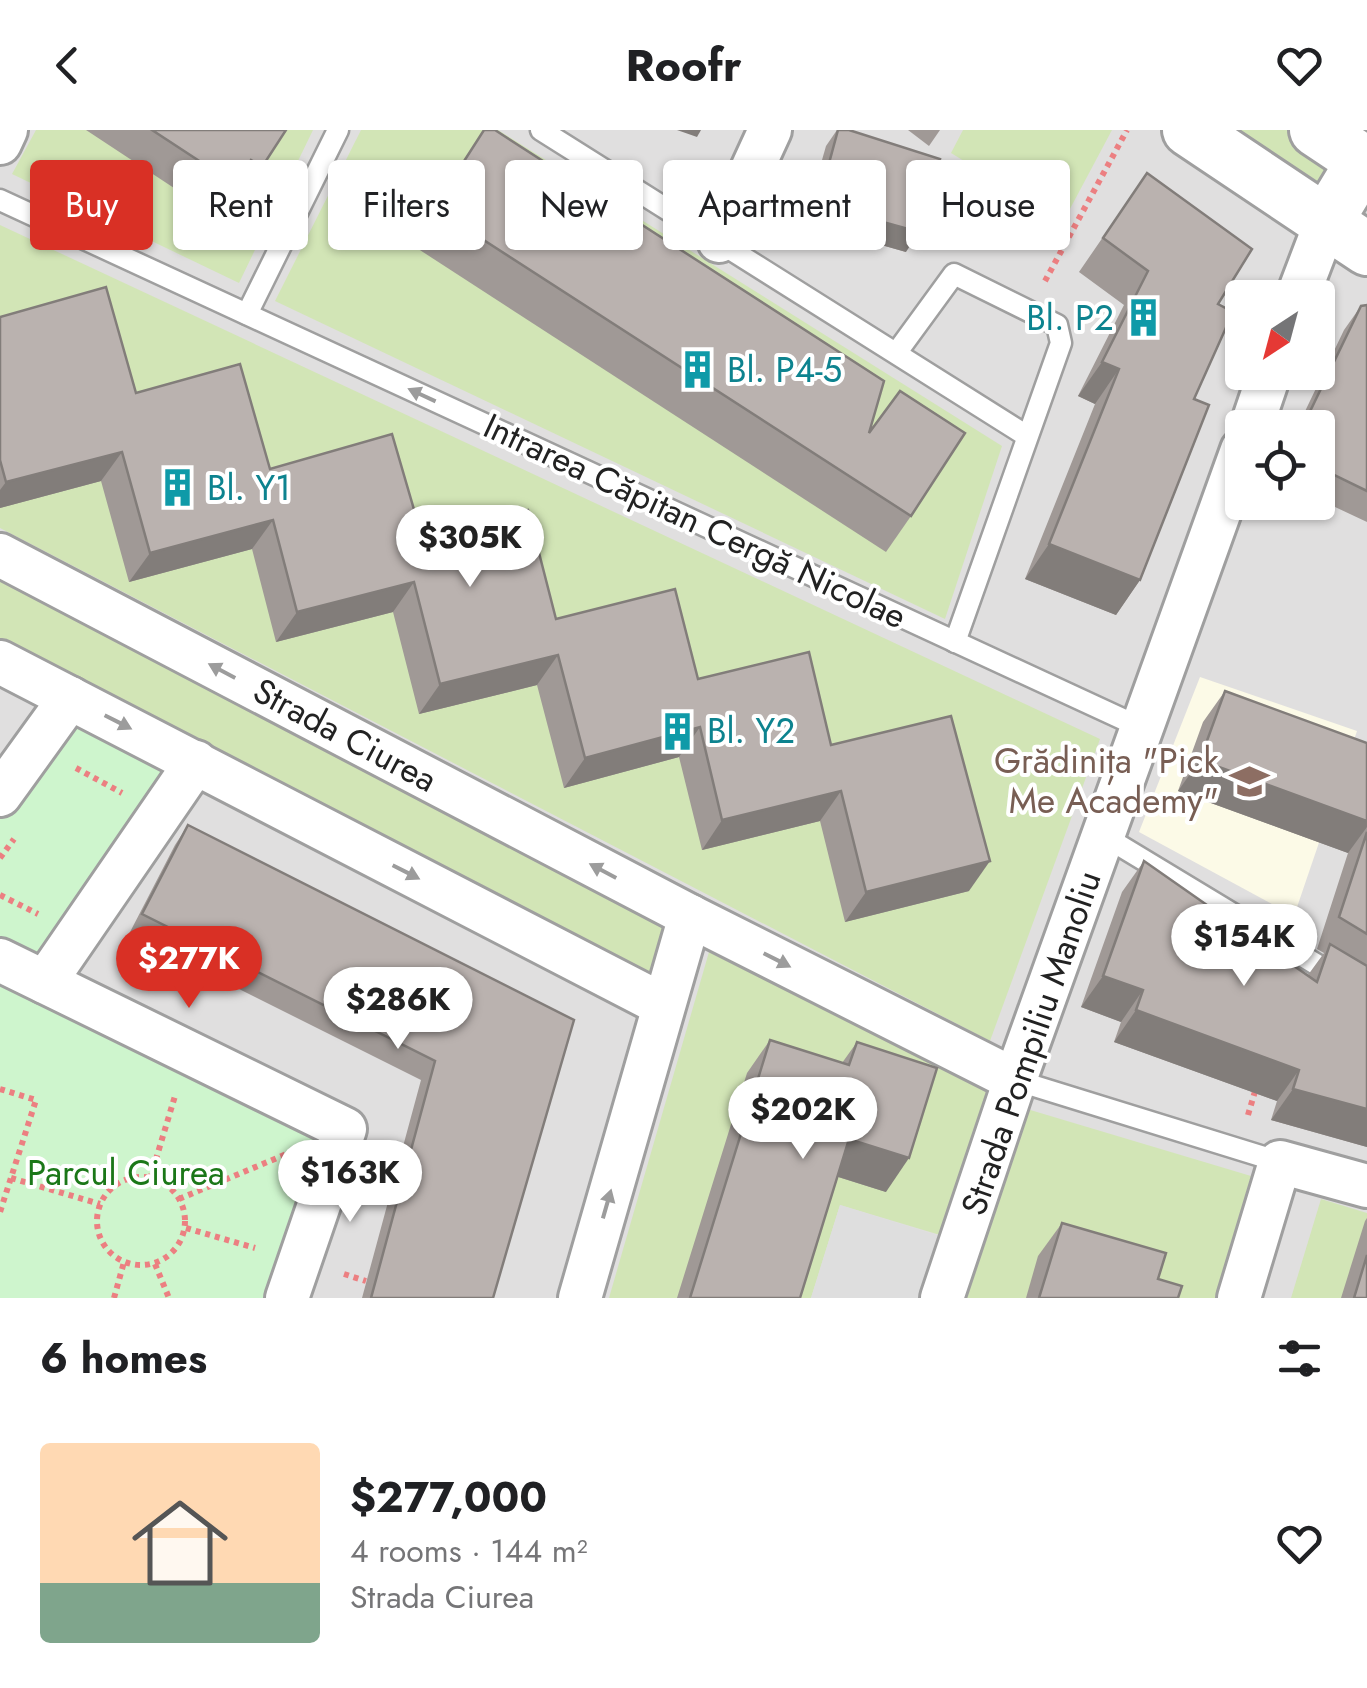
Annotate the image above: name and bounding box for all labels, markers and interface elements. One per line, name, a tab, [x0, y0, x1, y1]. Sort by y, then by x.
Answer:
text: Roofr	[625, 33, 742, 98]
icon: back	[40, 38, 95, 93]
icon: heart	[1272, 38, 1327, 93]
chip: Buy	[30, 160, 153, 250]
chip: Rent	[173, 160, 308, 250]
chip: Filters	[328, 160, 485, 250]
chip: New	[505, 160, 643, 250]
chip: Apartment	[663, 160, 886, 250]
chip: House	[906, 160, 1070, 250]
north arrow	[1225, 280, 1335, 390]
map controls	[1225, 280, 1335, 520]
place label: Bl. P2	[1026, 293, 1114, 343]
building icon: Bl. P2	[1123, 297, 1165, 339]
place label: Bl. P4-5	[727, 345, 842, 395]
building icon: Bl. P4-5	[676, 349, 718, 391]
one-way arrow	[407, 387, 436, 404]
street label: Intrarea Căpitan Cergă Nicolae	[476, 401, 914, 641]
button: locate	[1225, 410, 1335, 520]
place label: Bl. Y1	[207, 463, 291, 513]
building icon: Bl. Y1	[156, 467, 198, 509]
pin: $305K	[400, 505, 540, 590]
text: $305K	[418, 514, 522, 560]
one-way arrow	[208, 663, 237, 680]
street label: Strada Ciurea	[244, 666, 446, 804]
place label: Bl. Y2	[707, 706, 795, 756]
building icon: Bl. Y2	[656, 710, 698, 752]
one-way arrow	[103, 713, 132, 730]
place label: Grădinița "Pick Me Academy"	[994, 736, 1220, 826]
school or university icon: Grădinița "Pick Me Academy"	[1228, 760, 1270, 802]
one-way arrow	[392, 863, 421, 880]
one-way arrow	[589, 863, 618, 880]
street label: Strada Pompiliu Manoliu	[949, 864, 1113, 1222]
pin: $154K	[1174, 904, 1314, 989]
text: $154K	[1193, 913, 1295, 959]
pin: $277K	[119, 926, 259, 1011]
text: $277K	[138, 935, 240, 981]
one-way arrow	[762, 951, 791, 968]
pin: $286K	[328, 967, 468, 1052]
text: $286K	[346, 976, 450, 1022]
pin: $202K	[733, 1077, 873, 1162]
text: $202K	[750, 1086, 856, 1132]
pin: $163K	[280, 1140, 420, 1225]
park label: Parcul Ciurea	[27, 1148, 225, 1198]
text: $163K	[300, 1149, 400, 1195]
one-way arrow	[599, 1188, 615, 1219]
text: 6 homes	[40, 1328, 207, 1389]
icon: filters	[1272, 1331, 1327, 1386]
text: $277,000	[350, 1467, 547, 1528]
icon: home	[120, 1483, 240, 1603]
icon: heart	[1272, 1516, 1327, 1571]
text: 4 rooms · 144 m²	[350, 1528, 588, 1574]
text: Strada Ciurea	[350, 1574, 534, 1620]

